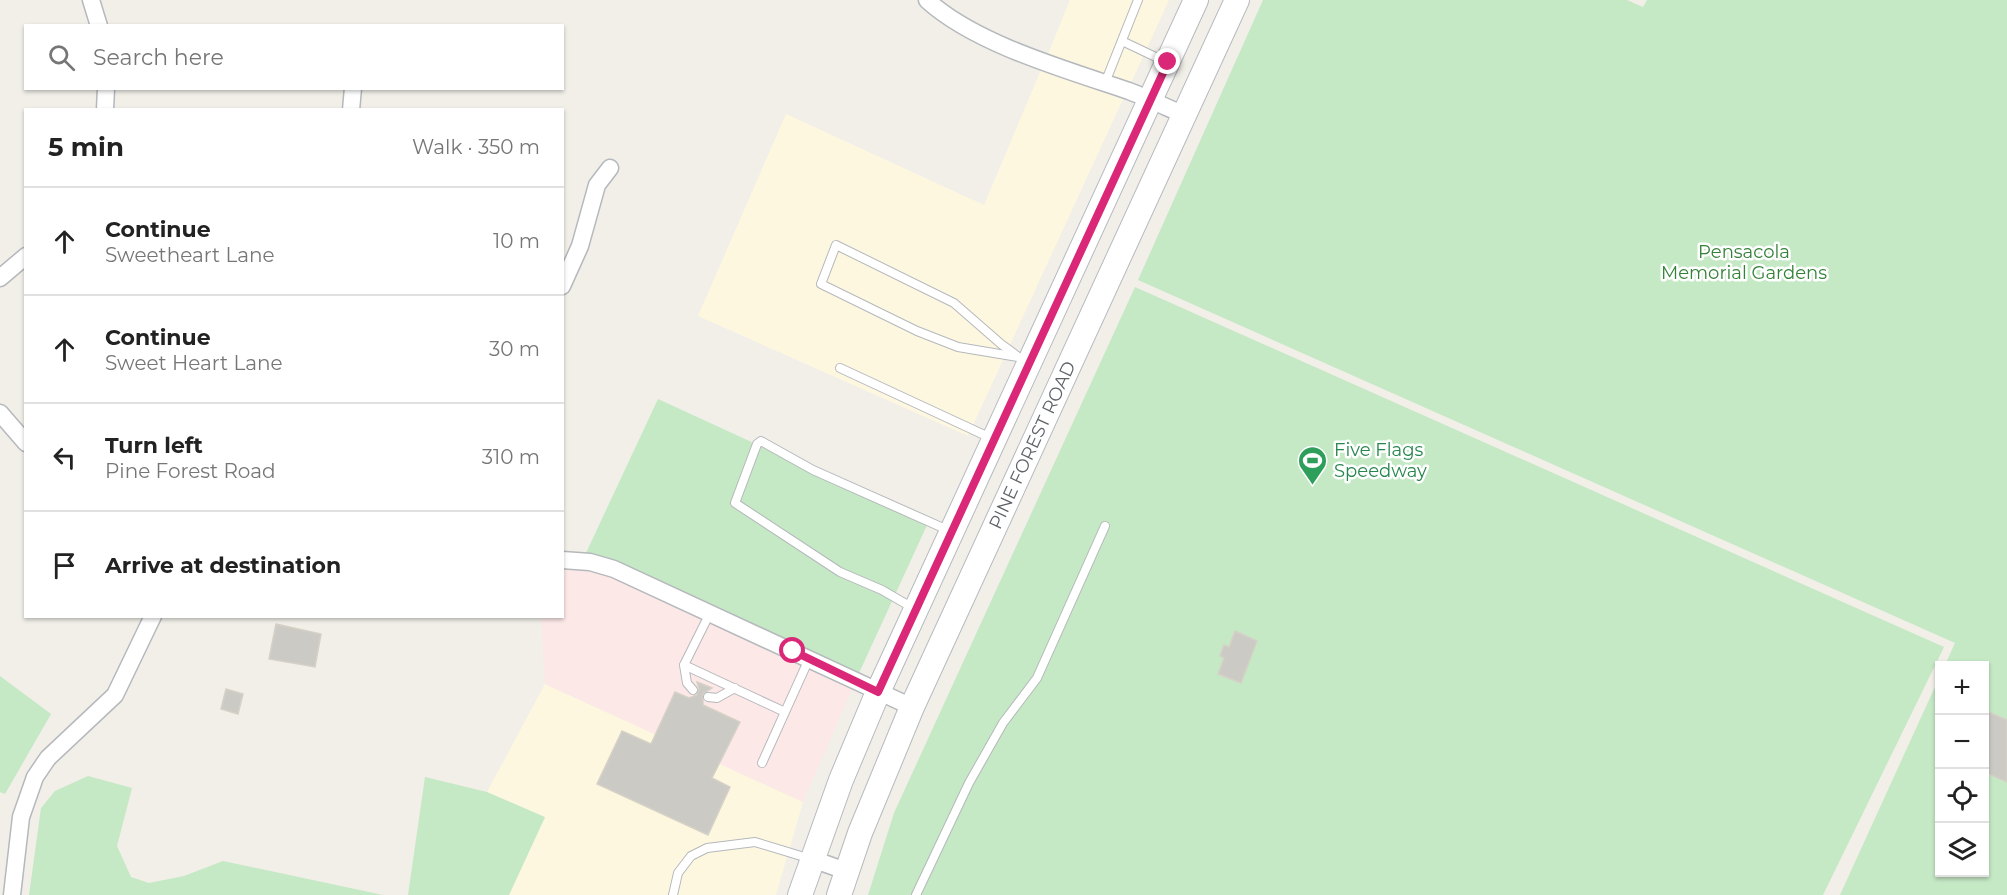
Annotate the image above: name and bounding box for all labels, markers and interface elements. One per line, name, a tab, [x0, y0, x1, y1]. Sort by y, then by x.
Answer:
search box	[24, 24, 564, 90]
icon: search	[45, 41, 78, 74]
text: Search here	[93, 44, 224, 71]
route end	[1154, 48, 1180, 74]
text: 5 min	[48, 131, 124, 163]
text: Walk · 350 m	[412, 135, 540, 159]
text: Continue	[105, 216, 211, 243]
icon: ahead	[48, 225, 81, 258]
text: 10 m	[493, 229, 540, 253]
park label: Pensacola Memorial Gardens	[1661, 241, 1827, 284]
text: Sweetheart Lane	[105, 243, 275, 267]
text: Continue	[105, 324, 211, 351]
icon: ahead	[48, 333, 81, 366]
text: 30 m	[489, 337, 540, 361]
text: Sweet Heart Lane	[105, 351, 283, 375]
street label: PINE FOREST ROAD	[984, 358, 1081, 533]
text: Turn left	[105, 432, 203, 459]
place label: Five Flags Speedway	[1334, 439, 1427, 482]
icon: left	[48, 441, 81, 474]
sports icon: Five Flags Speedway	[1297, 444, 1329, 486]
text: 310 m	[482, 445, 540, 469]
text: Pine Forest Road	[105, 459, 276, 483]
icon: arrive	[48, 549, 81, 582]
text: Arrive at destination	[105, 552, 341, 579]
route start	[779, 637, 805, 663]
map controls	[1935, 661, 1989, 877]
button: +	[1935, 661, 1989, 715]
button: −	[1935, 715, 1989, 769]
button: locate	[1935, 769, 1989, 823]
button: layers	[1935, 823, 1989, 877]

